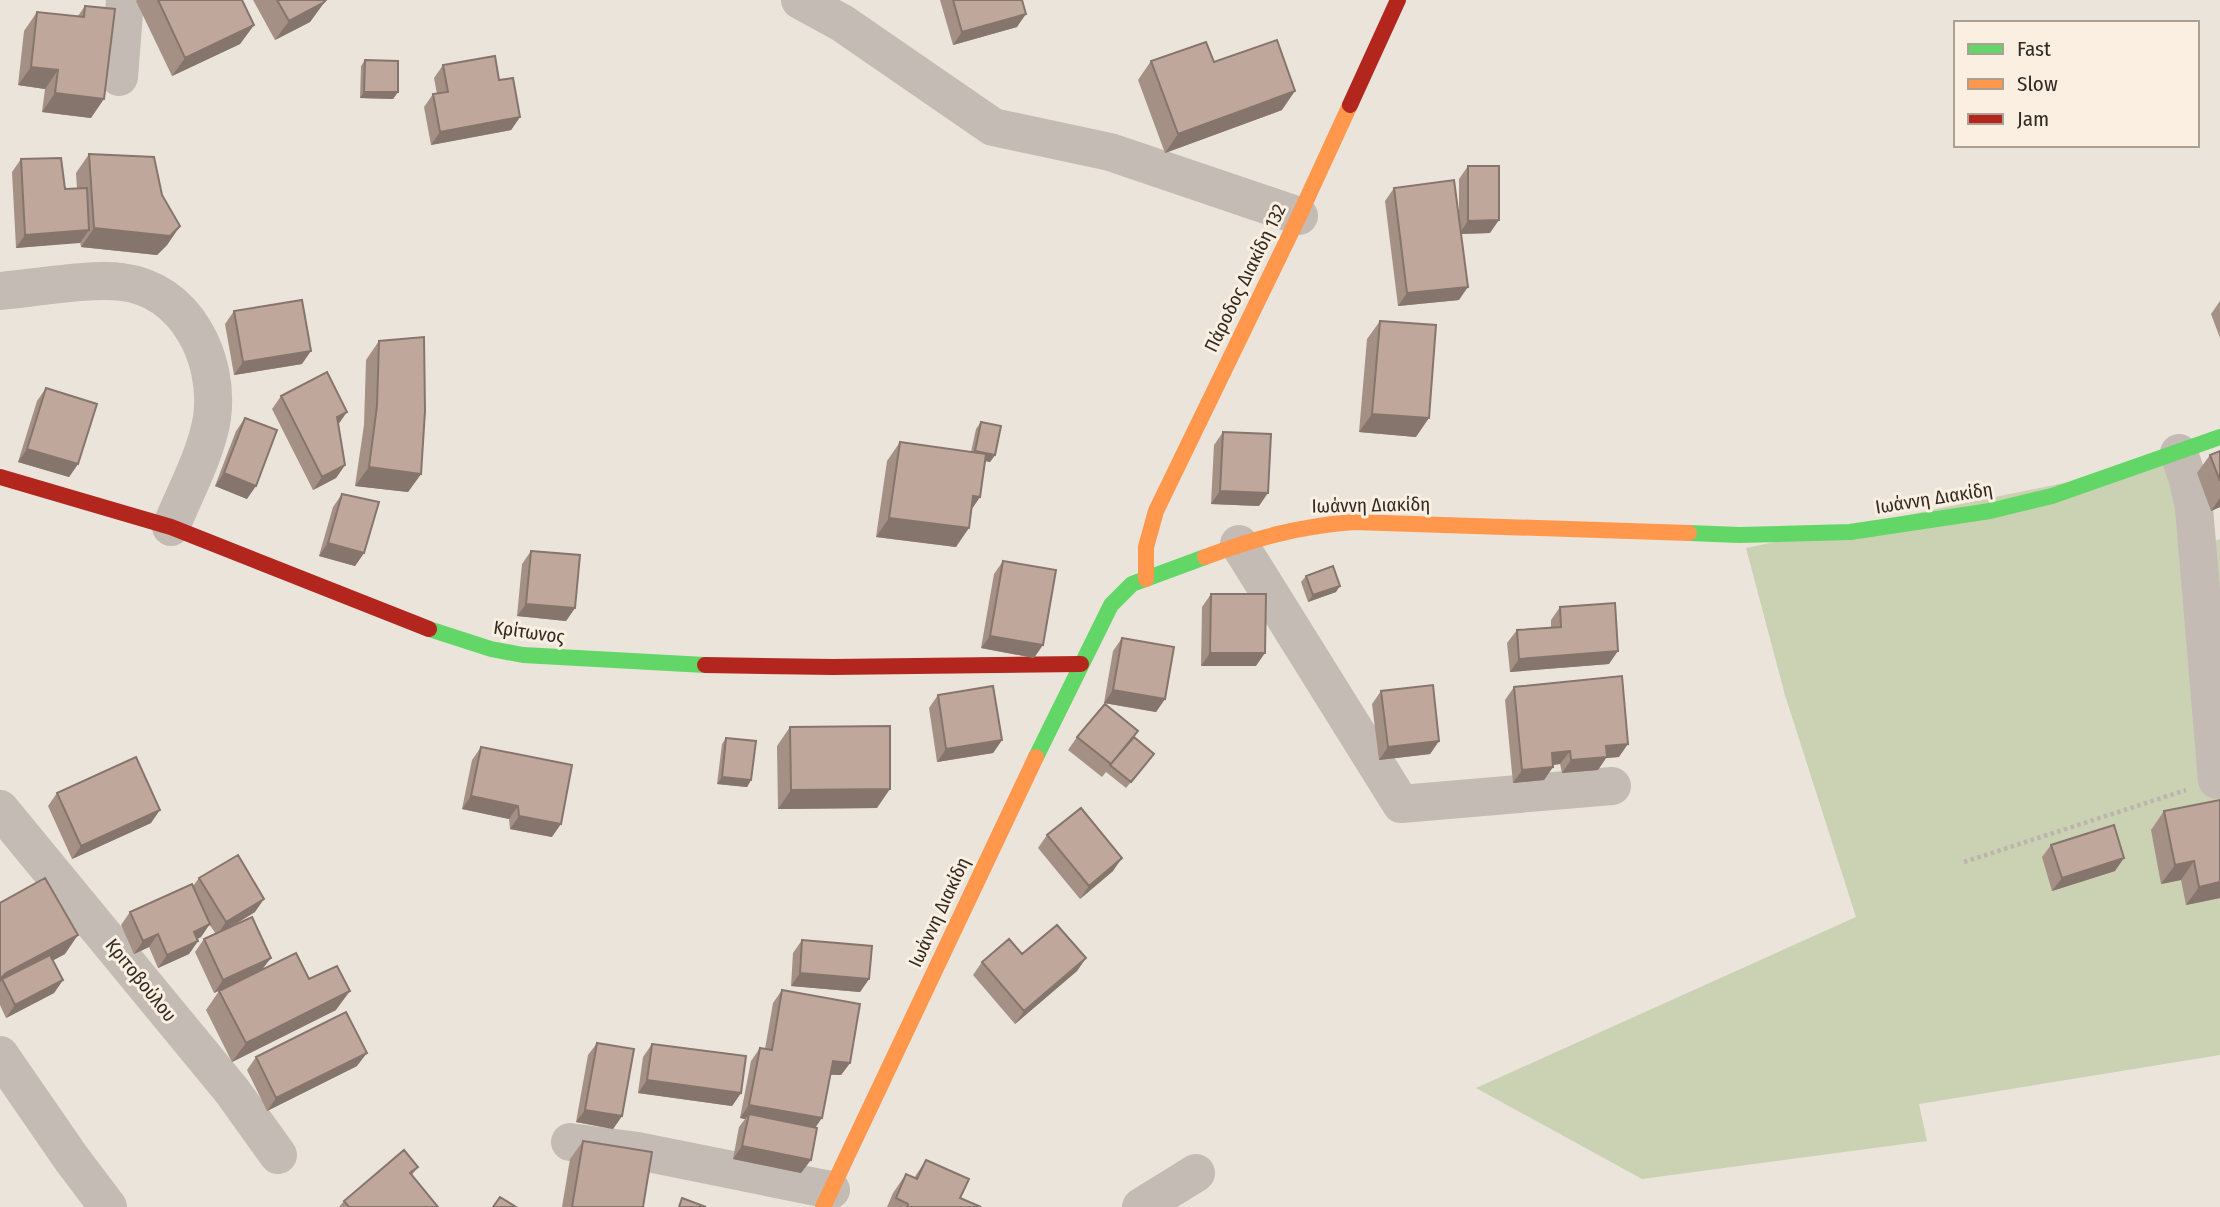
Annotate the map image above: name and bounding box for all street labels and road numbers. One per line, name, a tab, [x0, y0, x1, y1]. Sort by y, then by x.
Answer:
street label: Πάροδος Διακίδη 132	[1199, 200, 1291, 356]
street label: Ιωάννη Διακίδη	[1874, 477, 1994, 519]
street label: Ιωάννη Διακίδη	[1312, 492, 1430, 518]
street label: Κρίτωνος	[492, 616, 566, 648]
street label: Ιωάννη Διακίδη	[904, 853, 974, 971]
street label: Κριτοβούλου	[101, 934, 181, 1026]

